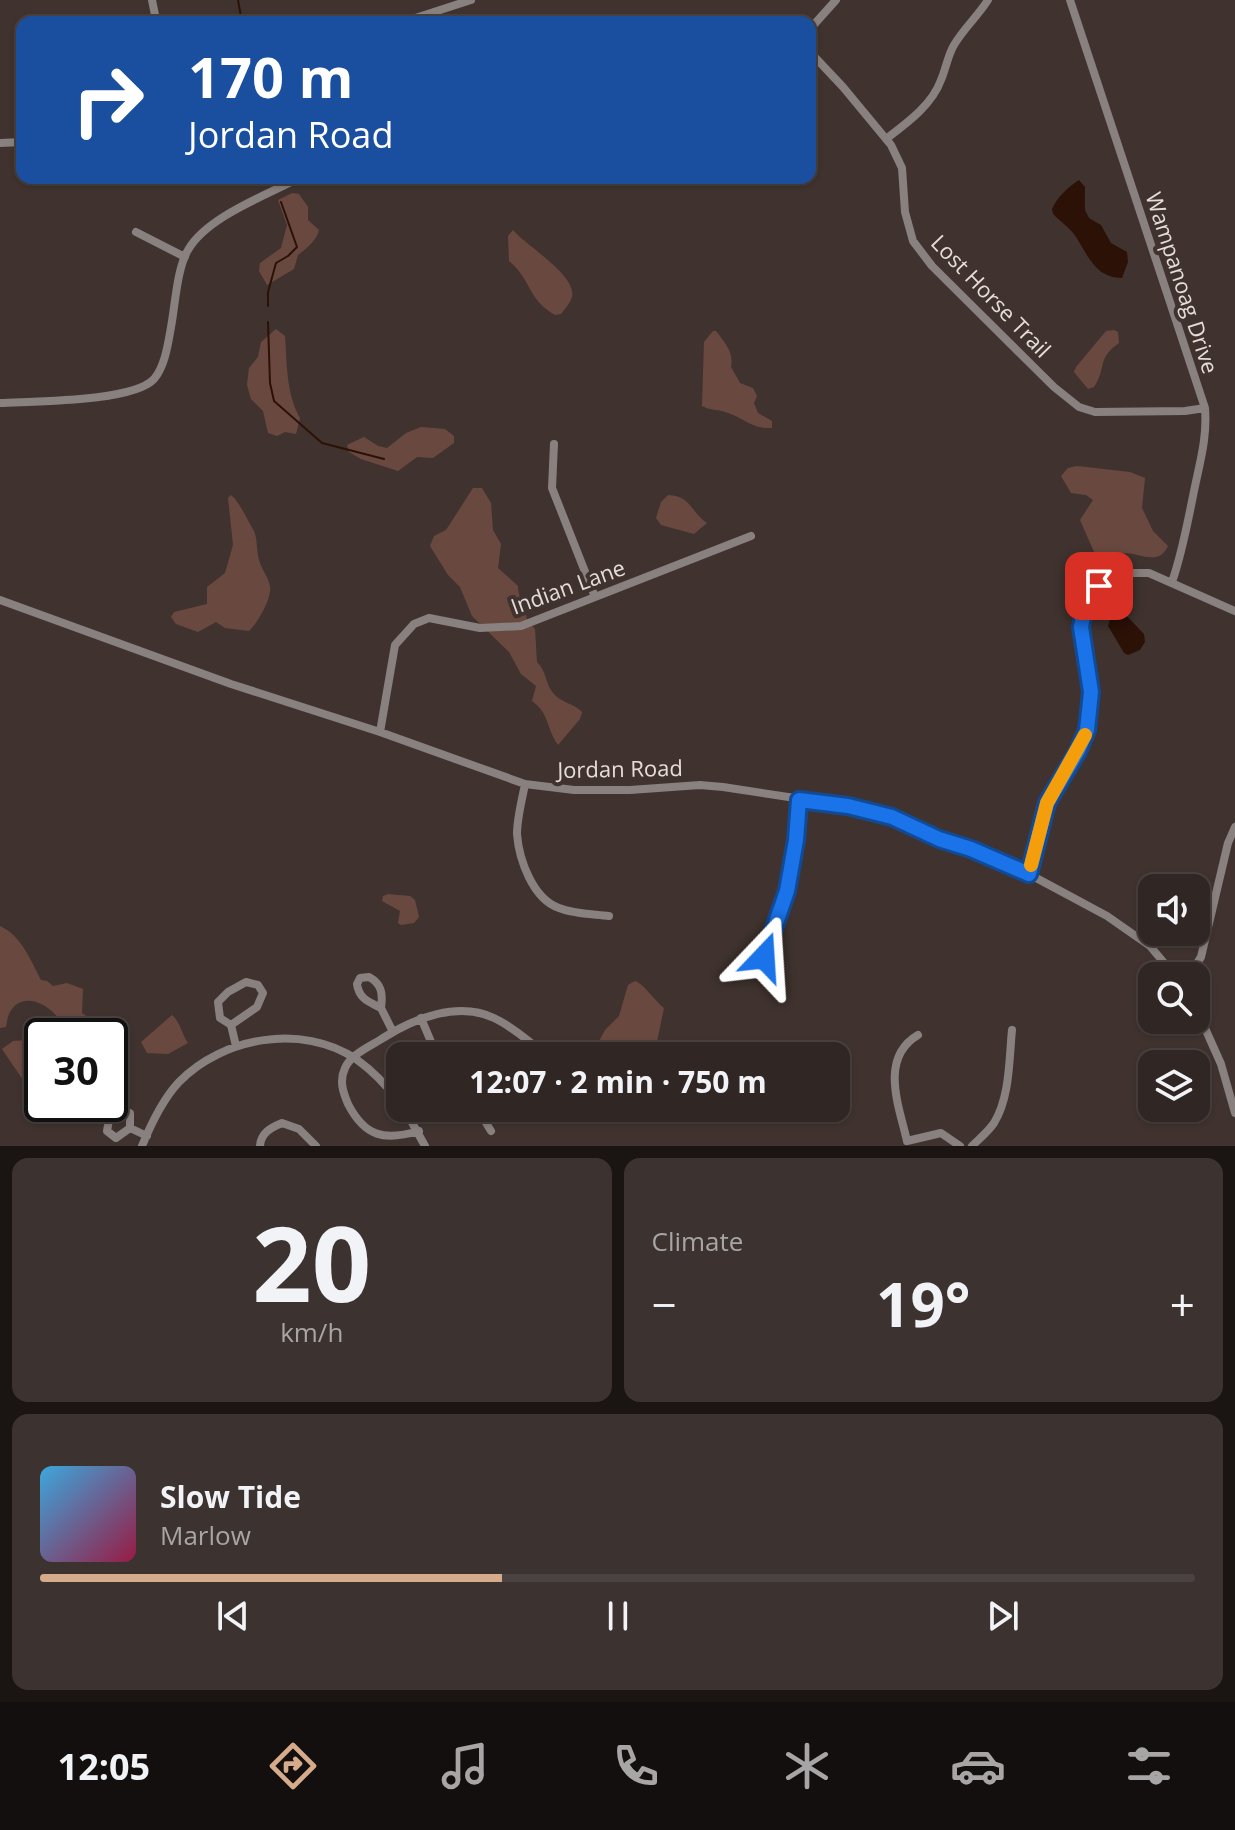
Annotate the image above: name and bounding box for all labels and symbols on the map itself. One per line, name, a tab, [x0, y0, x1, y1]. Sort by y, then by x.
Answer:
street label: Wampanoag Drive	[1139, 188, 1226, 377]
street label: Lost Horse Trail	[925, 227, 1058, 363]
street label: Indian Lane	[506, 552, 629, 621]
pin	[1065, 552, 1133, 620]
street label: Jordan Road	[555, 752, 683, 784]
position arrow	[722, 915, 806, 999]
speed limit sign: 30	[24, 1018, 128, 1122]

